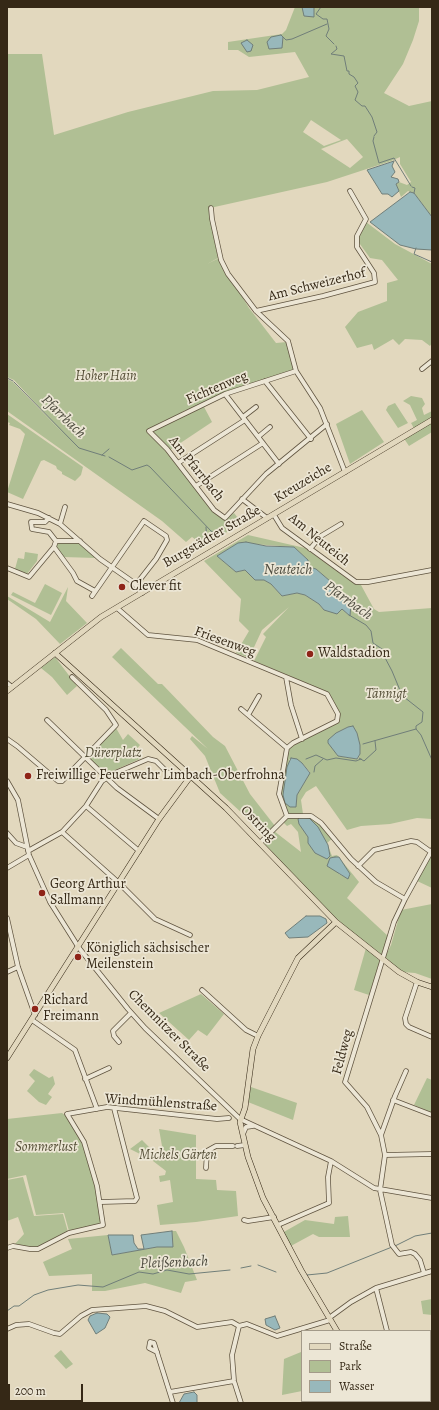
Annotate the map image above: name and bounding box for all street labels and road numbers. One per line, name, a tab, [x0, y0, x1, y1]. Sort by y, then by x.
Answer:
street label: Am Schweizerhof	[267, 265, 367, 305]
street label: Fichtenweg	[184, 368, 250, 408]
street label: Am Pfarrbach	[165, 433, 227, 505]
street label: Kreuzeiche	[271, 459, 335, 507]
street label: Burgstädter Straße	[160, 502, 264, 572]
street label: Am Neuteich	[285, 510, 353, 570]
street label: Friesenweg	[192, 623, 258, 661]
street label: Ostring	[237, 802, 279, 846]
street label: Chemnitzer Straße	[124, 986, 214, 1076]
street label: Feldweg	[329, 1027, 357, 1077]
street label: Windmühlenstraße	[104, 1091, 218, 1115]

